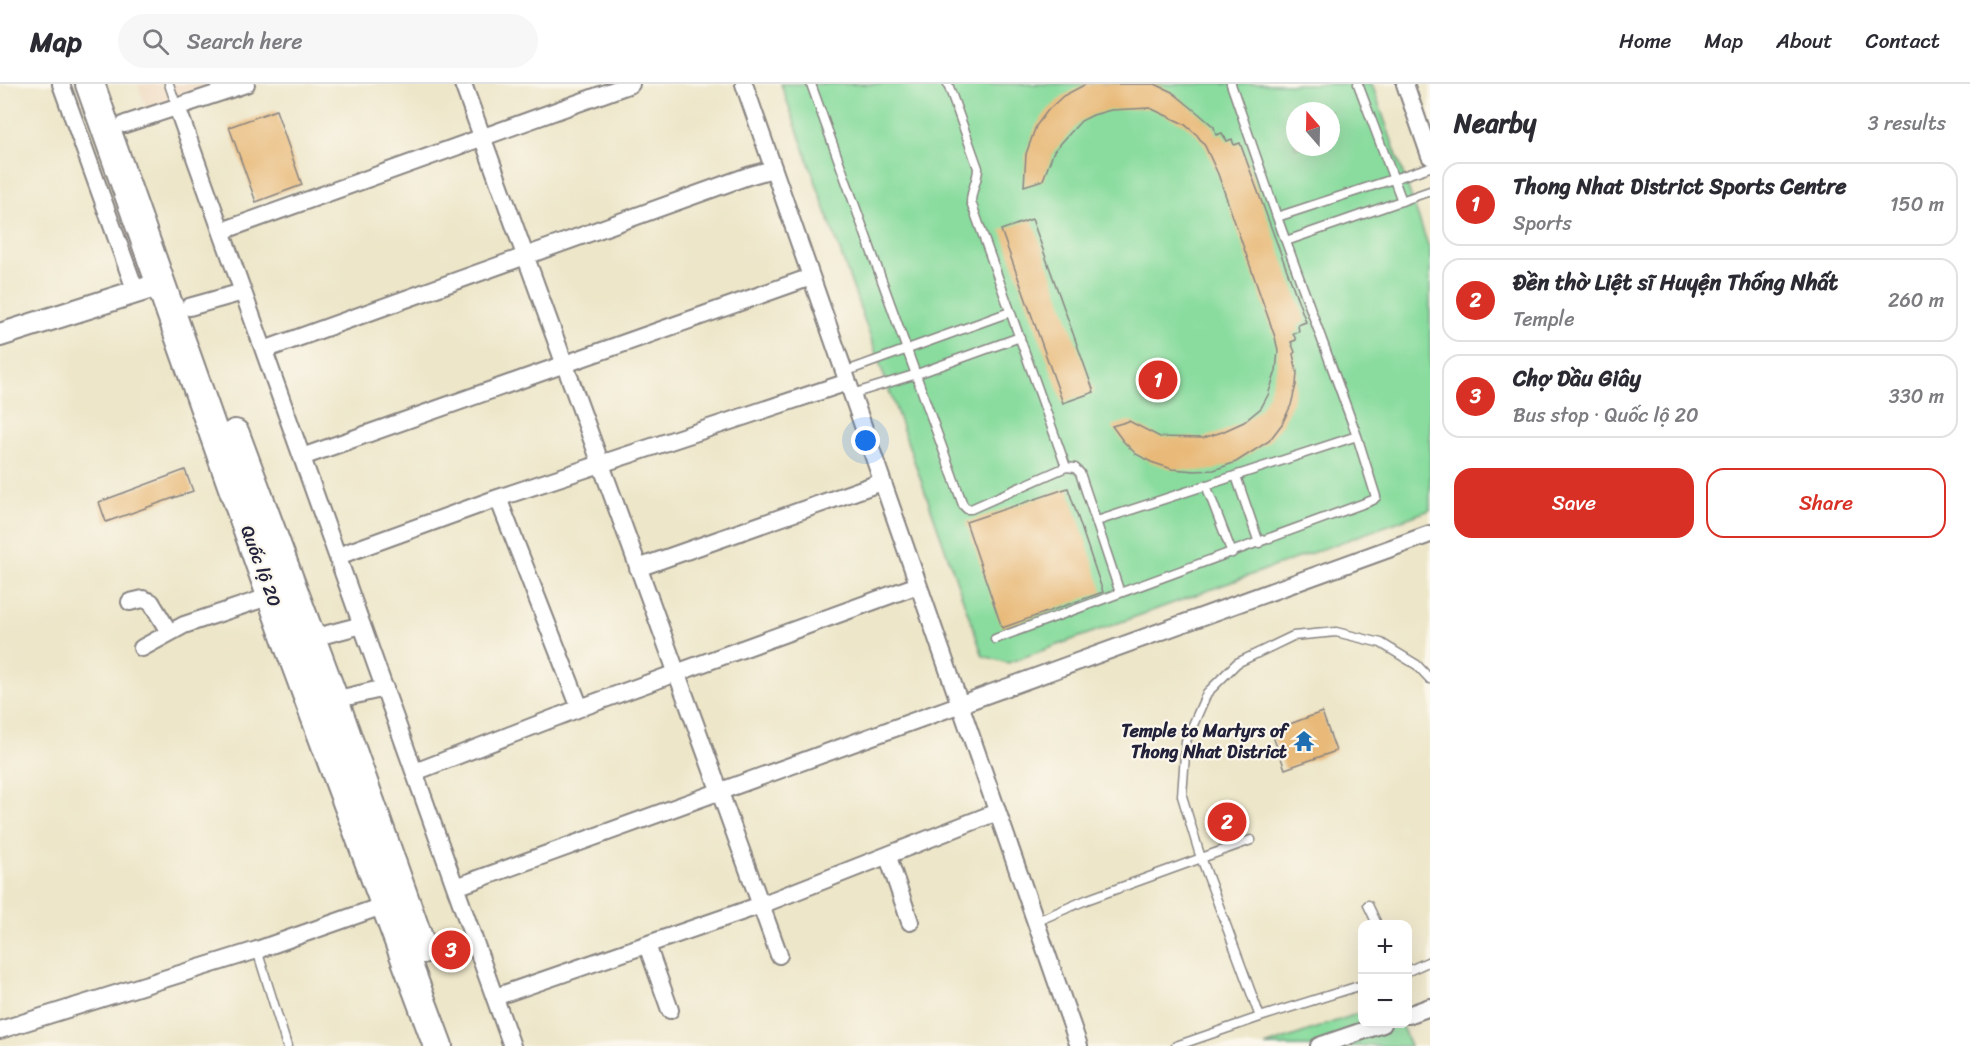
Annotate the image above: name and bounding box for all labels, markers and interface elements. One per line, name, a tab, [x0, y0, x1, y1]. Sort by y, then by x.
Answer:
search box	[118, 14, 538, 68]
text: Map	[30, 17, 82, 66]
text: Search here	[187, 22, 303, 61]
text: Home	[1619, 22, 1671, 60]
text: Map	[1704, 22, 1743, 60]
text: About	[1776, 22, 1833, 60]
text: Contact	[1866, 22, 1940, 60]
icon: search	[139, 25, 172, 58]
text: Nearby	[1454, 100, 1536, 146]
north arrow	[1286, 102, 1340, 156]
text: 3 results	[1868, 106, 1946, 141]
text: Thong Nhat District Sports Centre	[1513, 167, 1847, 206]
text: 1	[1471, 187, 1480, 222]
text: 150 m	[1890, 187, 1944, 222]
text: Sports	[1513, 206, 1572, 241]
text: Đền thờ Liệt sĩ Huyện Thống Nhất	[1513, 263, 1838, 302]
text: 2	[1470, 283, 1481, 318]
text: 260 m	[1888, 283, 1944, 318]
text: Temple	[1513, 302, 1575, 337]
pin: 1	[1138, 358, 1178, 402]
text: Chợ Dầu Giây	[1513, 359, 1641, 398]
text: 3	[1470, 379, 1481, 414]
text: 330 m	[1889, 379, 1944, 414]
text: Bus stop · Quốc lộ 20	[1513, 398, 1699, 433]
your location	[851, 426, 880, 455]
button: Save	[1454, 468, 1694, 538]
button: Share	[1706, 468, 1946, 538]
street label: Quốc lộ 20	[231, 521, 291, 611]
place label: Temple to Martyrs of Thong Nhat District	[1121, 715, 1290, 768]
temple icon: Temple to Martyrs of Thong Nhat District	[1292, 729, 1316, 753]
pin: 2	[1208, 800, 1246, 844]
map controls	[1358, 920, 1412, 1028]
button: +	[1358, 920, 1412, 974]
pin: 3	[432, 928, 470, 972]
button: −	[1358, 974, 1412, 1028]

